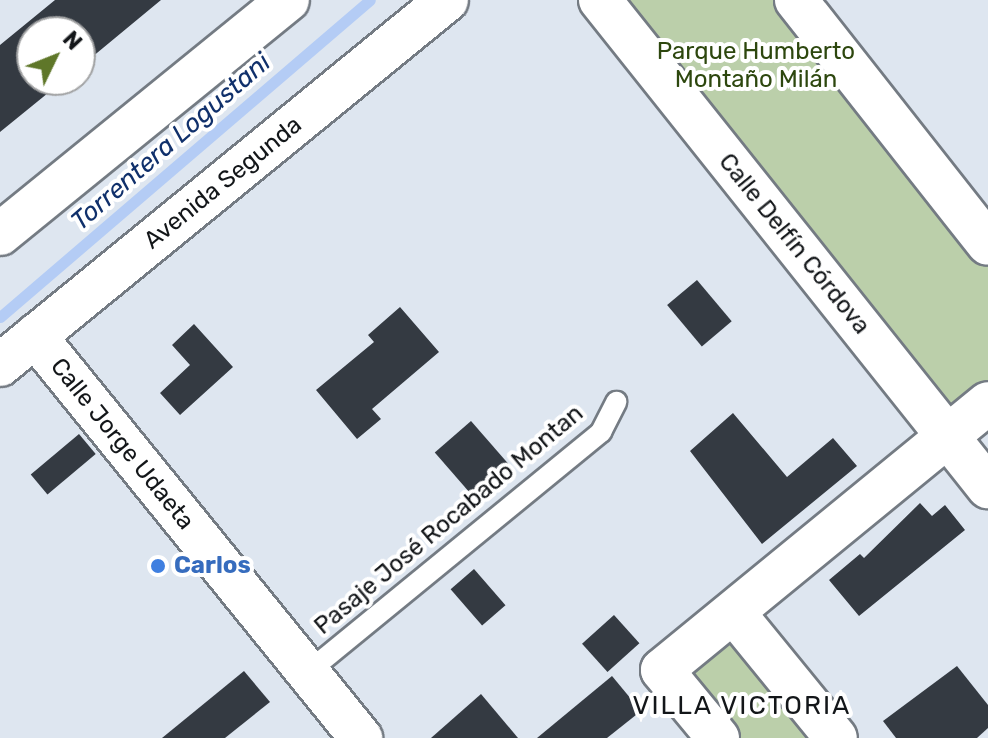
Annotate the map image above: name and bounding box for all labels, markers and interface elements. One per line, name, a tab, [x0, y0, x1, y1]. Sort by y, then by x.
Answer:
north arrow	[16, 16, 96, 96]
text: N	[57, 26, 88, 56]
park label: Parque Humberto Montaño Milán	[657, 38, 855, 94]
water label: Torrentera Logustani	[65, 47, 277, 237]
street label: Avenida Segunda	[138, 111, 308, 255]
street label: Calle Delfín Córdova	[712, 148, 876, 340]
street label: Calle Jorge Udaeta	[44, 353, 200, 535]
street label: Pasaje José Rocabado Montan	[309, 399, 589, 641]
place label: Carlos	[174, 552, 251, 580]
marker: Carlos	[149, 557, 167, 575]
district label: VILLA VICTORIA	[632, 690, 852, 722]

